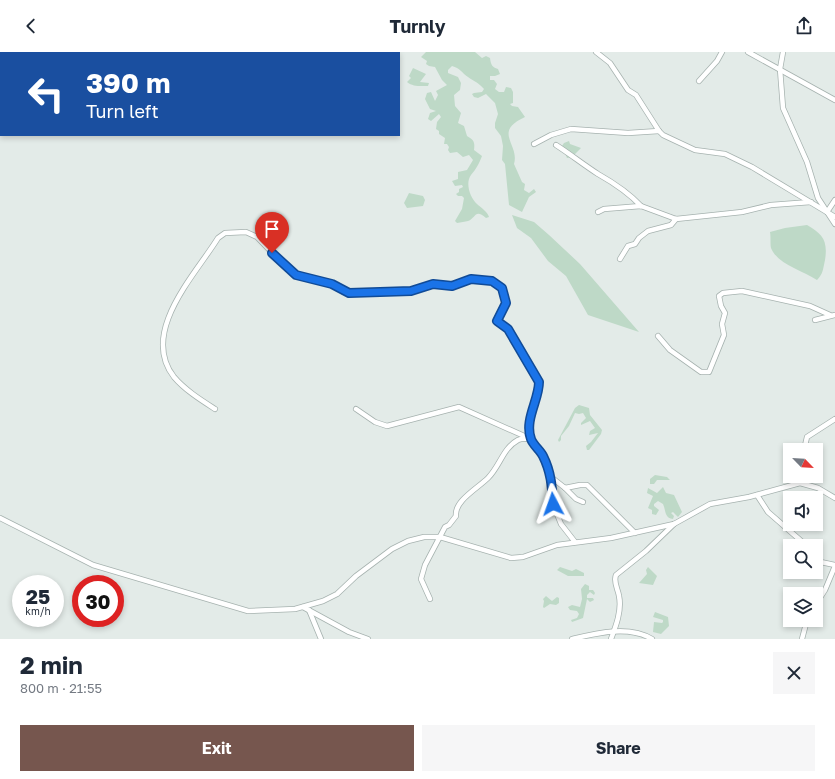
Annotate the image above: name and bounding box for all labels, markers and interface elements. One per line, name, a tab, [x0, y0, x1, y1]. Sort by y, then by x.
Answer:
icon: back	[20, 15, 42, 37]
text: Turnly	[389, 15, 446, 37]
icon: share	[793, 15, 815, 37]
text: 390 m	[86, 66, 171, 99]
icon: left	[20, 68, 72, 120]
text: Turn left	[86, 100, 159, 122]
pin	[255, 212, 289, 253]
icon: arrive	[261, 218, 283, 240]
north arrow	[783, 443, 823, 483]
map controls	[783, 443, 823, 627]
position arrow	[532, 483, 574, 525]
button: sound	[783, 491, 823, 531]
button: search	[783, 539, 823, 579]
speed limit sign: 30	[72, 575, 124, 627]
text: 25	[26, 584, 50, 608]
button: layers	[783, 587, 823, 627]
text: km/h	[25, 605, 51, 617]
text: 2 min	[20, 650, 83, 679]
button: close	[773, 652, 815, 694]
text: 800 m · 21:55	[20, 680, 102, 696]
button: Exit	[20, 725, 414, 771]
button: Share	[422, 725, 815, 771]

